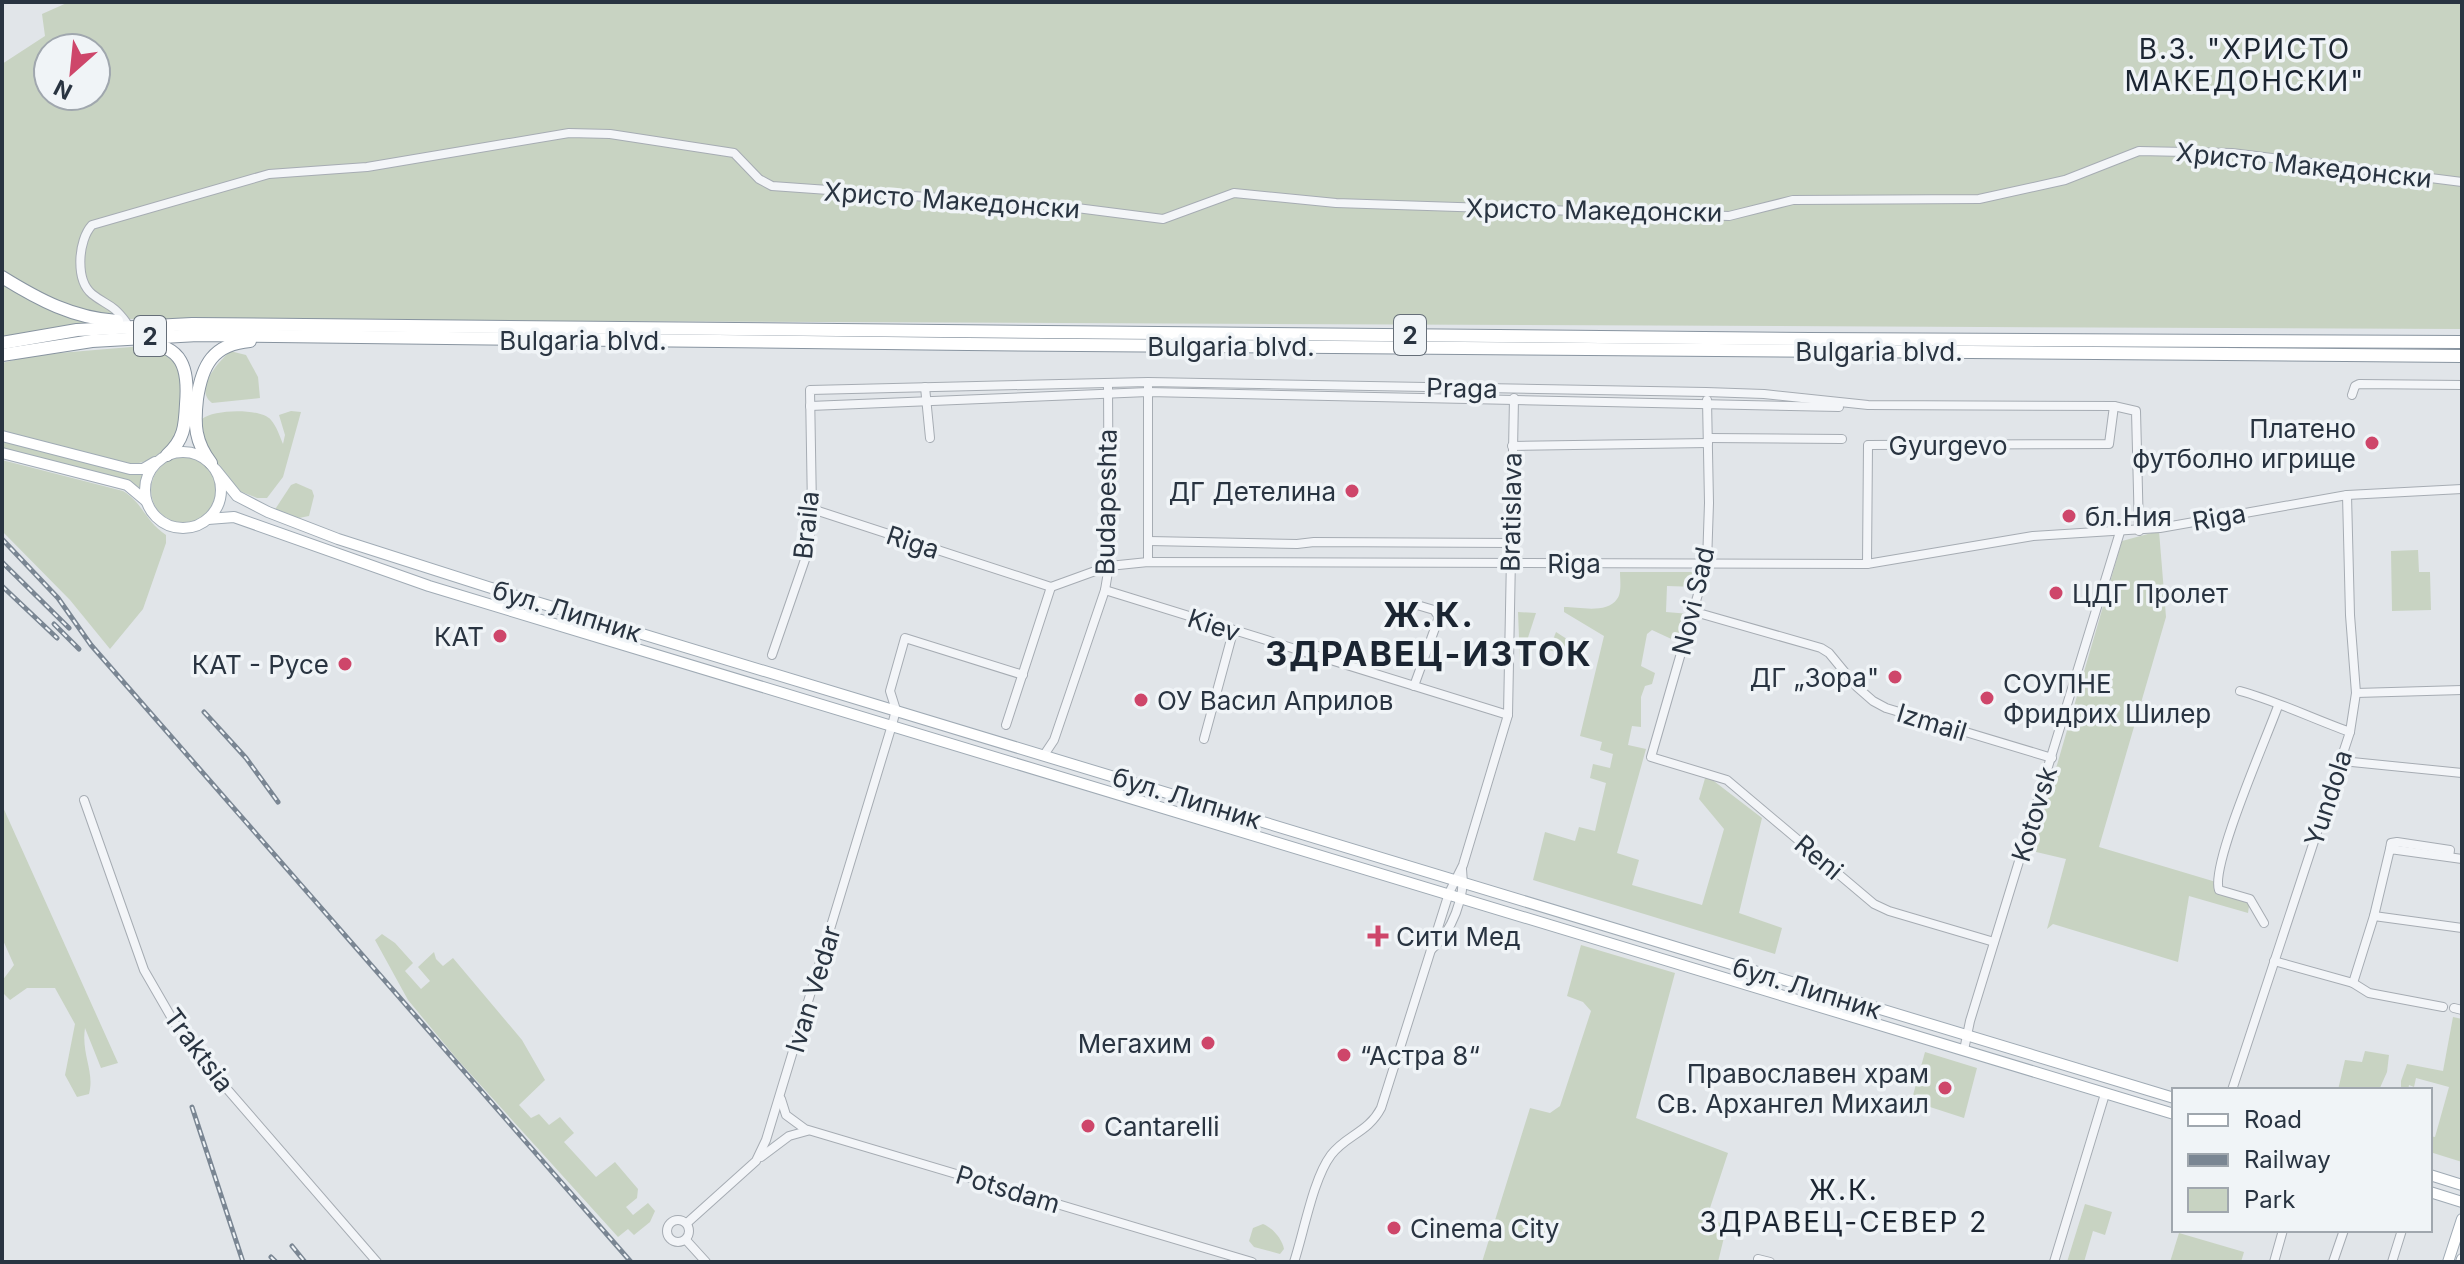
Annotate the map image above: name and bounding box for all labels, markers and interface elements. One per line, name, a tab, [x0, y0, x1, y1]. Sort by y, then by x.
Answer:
north arrow	[32, 32, 112, 112]
district label: В.З. "ХРИСТО МАКЕДОНСКИ"	[2125, 32, 2365, 98]
text: N	[50, 74, 76, 105]
street label: Христо Македонски	[2175, 136, 2433, 194]
street label: Христо Македонски	[823, 176, 1081, 224]
street label: Христо Македонски	[1465, 192, 1723, 228]
road number: 2	[1394, 315, 1426, 355]
road number: 2	[134, 316, 166, 356]
street label: Bulgaria blvd.	[499, 325, 667, 356]
street label: Bulgaria blvd.	[1147, 331, 1315, 362]
street label: Bulgaria blvd.	[1795, 336, 1963, 367]
street label: Praga	[1426, 372, 1498, 404]
place label: Платено футболно игрище	[2132, 413, 2356, 474]
street label: Budapeshta	[1089, 429, 1123, 575]
street label: Gyurgevo	[1888, 430, 2008, 461]
marker: Платено футболно игрище	[2363, 434, 2381, 452]
street label: Bratislava	[1494, 452, 1528, 572]
place label: ДГ Детелина	[1169, 476, 1336, 507]
marker: ДГ Детелина	[1343, 482, 1361, 500]
street label: Braila	[787, 489, 825, 561]
street label: Riga	[2190, 497, 2248, 537]
place label: бл.Ния	[2085, 501, 2172, 532]
marker: бл.Ния	[2060, 507, 2078, 525]
street label: Riga	[883, 519, 943, 565]
street label: Novi Sad	[1666, 544, 1720, 658]
street label: Riga	[1547, 548, 1601, 579]
street label: бул. Липник	[489, 574, 645, 648]
place label: ЦДГ Пролет	[2072, 578, 2228, 609]
marker: ЦДГ Пролет	[2047, 584, 2065, 602]
district label: Ж.К. ЗДРАВЕЦ-ИЗТОК	[1265, 594, 1593, 674]
street label: Kiev	[1184, 602, 1244, 648]
place label: КАТ	[434, 621, 484, 652]
marker: КАТ	[491, 627, 509, 645]
place label: КАТ - Русе	[192, 649, 329, 680]
marker: КАТ - Русе	[336, 655, 354, 673]
place label: ДГ „Зора"	[1750, 662, 1879, 693]
marker: ДГ „Зора"	[1886, 668, 1904, 686]
place label: СОУПНЕ Фридрих Шилер	[2003, 668, 2211, 729]
place label: ОУ Васил Априлов	[1157, 685, 1394, 716]
marker: СОУПНЕ Фридрих Шилер	[1978, 689, 1996, 707]
marker: ОУ Васил Априлов	[1132, 691, 1150, 709]
street label: Izmail	[1893, 697, 1971, 747]
street label: Yundola	[2298, 746, 2358, 850]
street label: бул. Липник	[1109, 761, 1265, 835]
street label: Kotovsk	[2005, 763, 2063, 865]
street label: Reni	[1789, 828, 1849, 886]
place label: Сити Мед	[1396, 921, 1521, 952]
street label: Ivan Vedar	[779, 922, 847, 1056]
marker: Сити Мед	[1367, 925, 1389, 947]
street label: бул. Липник	[1729, 951, 1885, 1025]
street label: Traktsia	[157, 1002, 241, 1098]
place label: Мегахим	[1078, 1028, 1192, 1059]
marker: Мегахим	[1199, 1034, 1217, 1052]
place label: “Астра 8“	[1360, 1040, 1480, 1071]
marker: “Астра 8“	[1335, 1046, 1353, 1064]
place label: Православен храм Св. Архангел Михаил	[1657, 1058, 1929, 1119]
marker: Православен храм Св. Архангел Михаил	[1936, 1079, 1954, 1097]
legend	[2172, 1088, 2432, 1232]
text: Road	[2244, 1105, 2302, 1134]
place label: Cantarelli	[1104, 1111, 1220, 1142]
marker: Cantarelli	[1079, 1117, 1097, 1135]
text: Railway	[2244, 1145, 2331, 1174]
street label: Potsdam	[952, 1158, 1064, 1220]
district label: Ж.К. ЗДРАВЕЦ-СЕВЕР 2	[1700, 1173, 1988, 1239]
text: Park	[2244, 1185, 2295, 1214]
place label: Cinema City	[1410, 1213, 1559, 1244]
marker: Cinema City	[1385, 1219, 1403, 1237]

